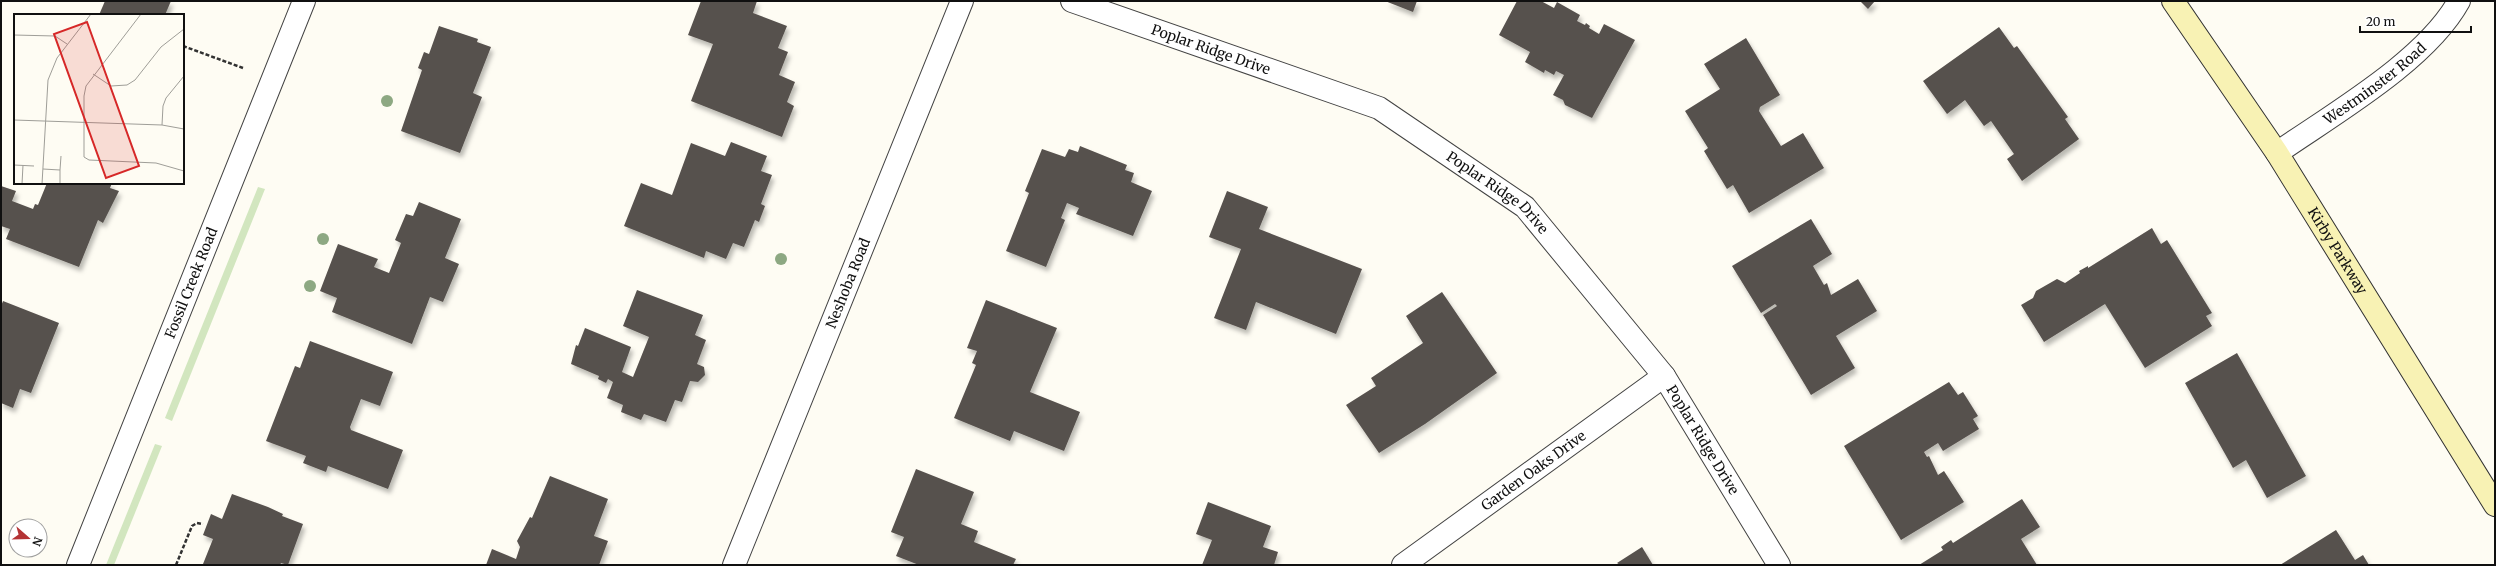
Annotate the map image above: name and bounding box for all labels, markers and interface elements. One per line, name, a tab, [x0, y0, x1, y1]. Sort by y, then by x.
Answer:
scale bar	[2360, 8, 2471, 34]
inset map	[14, 14, 184, 184]
text: 20 m	[2366, 14, 2395, 29]
street label: Poplar Ridge Drive	[1149, 20, 1273, 78]
street label: Westminster Road	[2319, 39, 2430, 129]
street label: Poplar Ridge Drive	[1443, 147, 1552, 237]
street label: Kirby Parkway	[2304, 204, 2372, 298]
street label: Fossil Creek Road	[161, 224, 222, 341]
street label: Neshoba Road	[822, 235, 874, 331]
street label: Poplar Ridge Drive	[1663, 382, 1743, 498]
street label: Garden Oaks Drive	[1477, 427, 1589, 515]
north arrow	[8, 518, 48, 558]
text: N	[29, 535, 45, 548]

